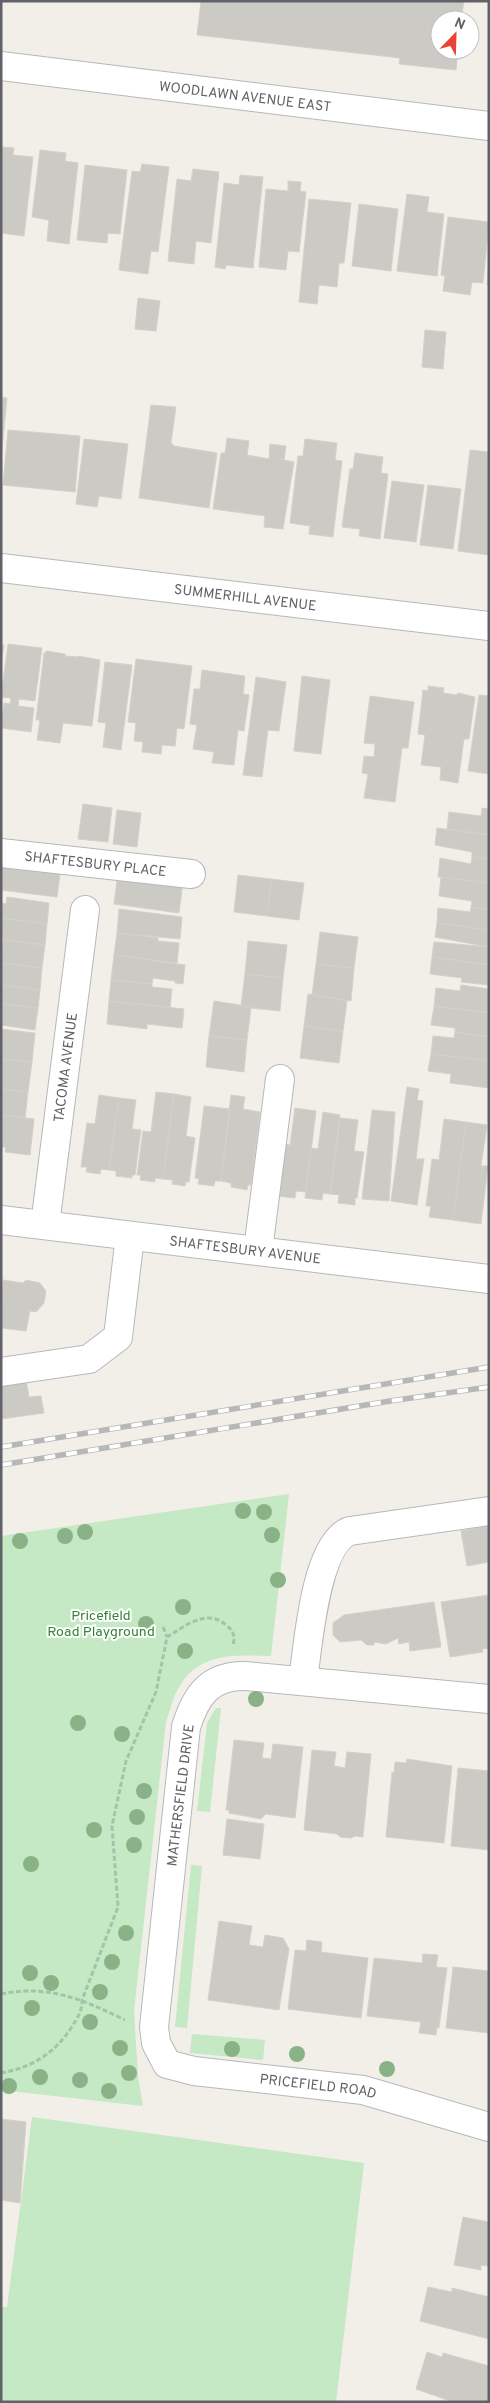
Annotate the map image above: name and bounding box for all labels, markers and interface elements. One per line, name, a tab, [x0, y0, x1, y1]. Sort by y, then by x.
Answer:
north arrow	[430, 10, 480, 60]
text: N	[452, 15, 467, 34]
street label: WOODLAWN AVENUE EAST	[158, 78, 332, 117]
street label: SUMMERHILL AVENUE	[173, 582, 317, 615]
street label: SHAFTESBURY PLACE	[23, 849, 167, 881]
street label: TACOMA AVENUE	[51, 1012, 82, 1123]
street label: SHAFTESBURY AVENUE	[168, 1233, 322, 1269]
park label: Pricefield Road Playground	[47, 1608, 155, 1641]
street label: MATHERSFIELD DRIVE	[164, 1723, 199, 1867]
street label: PRICEFIELD ROAD	[259, 2071, 378, 2104]

